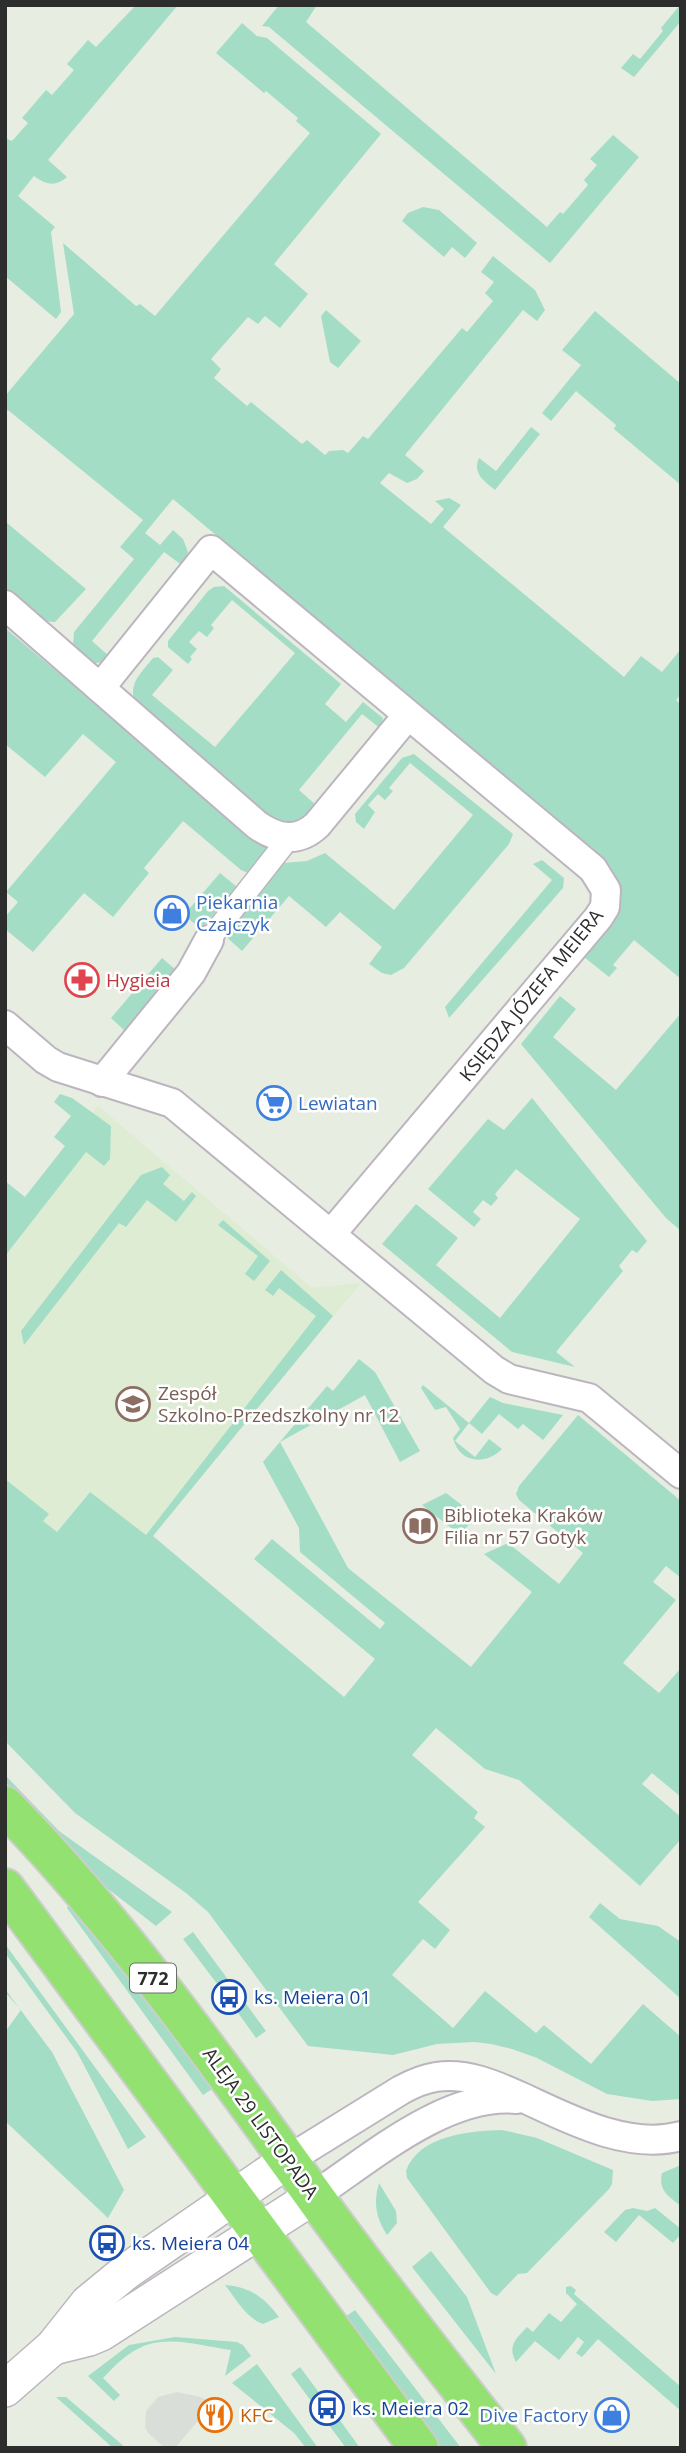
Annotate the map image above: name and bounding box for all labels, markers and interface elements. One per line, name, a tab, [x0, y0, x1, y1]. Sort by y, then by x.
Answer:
place label: Piekarnia Czajczyk	[196, 889, 278, 937]
shop icon: Piekarnia Czajczyk	[153, 894, 191, 932]
street label: KSIĘDZA JÓZEFA MEIERA	[453, 903, 609, 1087]
pharmacy icon: Hygieia	[63, 961, 101, 999]
place label: Hygieia	[106, 967, 171, 993]
supermarket icon: Lewiatan	[255, 1084, 293, 1122]
place label: Lewiatan	[298, 1090, 378, 1116]
place label: Zespół Szkolno-Przedszkolny nr 12	[158, 1380, 399, 1428]
school or university icon: Zespół Szkolno-Przedszkolny nr 12	[114, 1385, 152, 1423]
place label: Biblioteka Kraków Filia nr 57 Gotyk	[444, 1502, 603, 1550]
library icon: Biblioteka Kraków Filia nr 57 Gotyk	[401, 1507, 439, 1545]
road number: 772	[130, 1964, 176, 1992]
bus stop icon: ks. Meiera 01	[210, 1978, 248, 2016]
place label: ks. Meiera 01	[254, 1984, 371, 2010]
street label: ALEJA 29 LISTOPADA	[197, 2042, 325, 2204]
bus stop icon: ks. Meiera 04	[88, 2224, 126, 2262]
place label: ks. Meiera 04	[132, 2230, 249, 2256]
bus stop icon: ks. Meiera 02	[308, 2389, 346, 2427]
place label: ks. Meiera 02	[352, 2395, 469, 2421]
restaurant icon: KFC	[196, 2396, 234, 2434]
shop icon: Dive Factory	[593, 2396, 631, 2434]
place label: KFC	[240, 2402, 273, 2428]
place label: Dive Factory	[479, 2402, 588, 2428]

